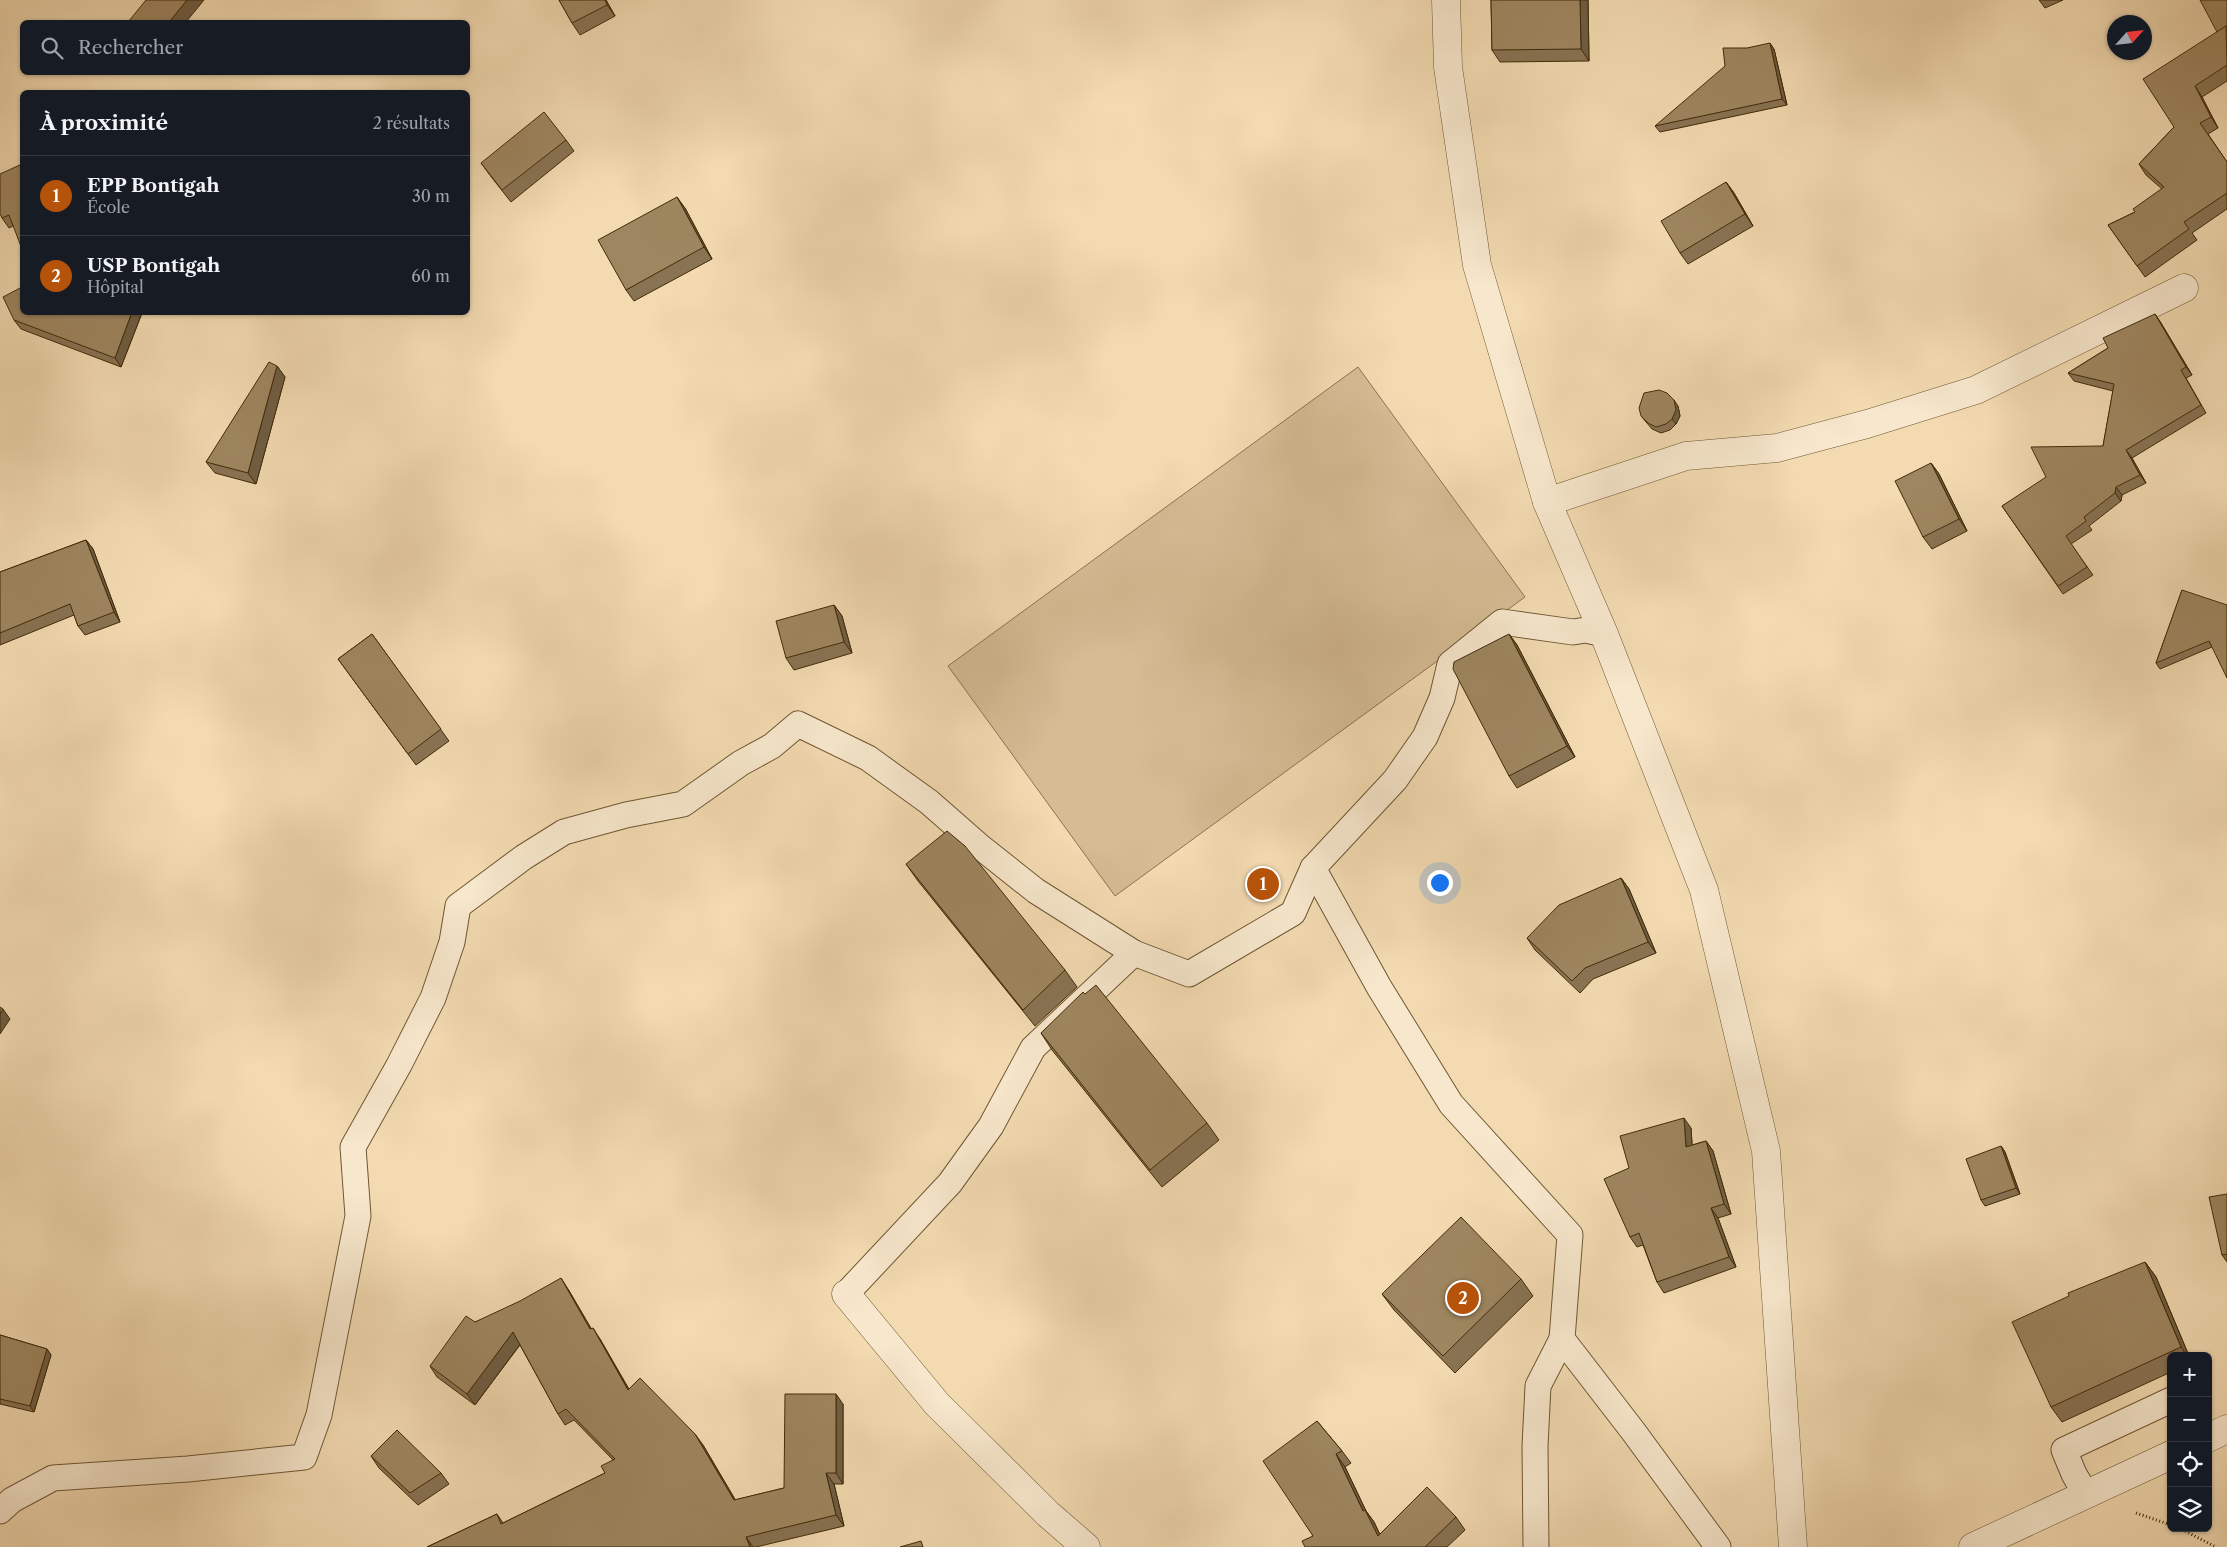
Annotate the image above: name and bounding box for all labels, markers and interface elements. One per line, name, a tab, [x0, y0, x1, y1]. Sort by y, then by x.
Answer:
north arrow	[2107, 15, 2152, 60]
search box	[20, 20, 470, 75]
icon: search	[38, 34, 66, 62]
text: Rechercher	[78, 36, 183, 59]
text: À proximité	[40, 110, 168, 135]
text: 2 résultats	[373, 113, 450, 133]
text: EPP Bontigah	[87, 174, 219, 197]
text: 1	[52, 186, 60, 206]
text: 30 m	[412, 186, 450, 206]
text: École	[87, 197, 130, 217]
text: USP Bontigah	[87, 254, 220, 277]
text: 2	[51, 266, 61, 286]
text: 60 m	[411, 266, 450, 286]
text: Hôpital	[87, 277, 144, 297]
pin: 1	[1247, 865, 1279, 903]
your location	[1427, 870, 1453, 896]
pin: 2	[1447, 1279, 1479, 1317]
map controls	[2167, 1352, 2212, 1532]
button: +	[2167, 1352, 2212, 1397]
button: −	[2167, 1397, 2212, 1442]
button: locate	[2167, 1442, 2212, 1487]
button: layers	[2167, 1487, 2212, 1532]

